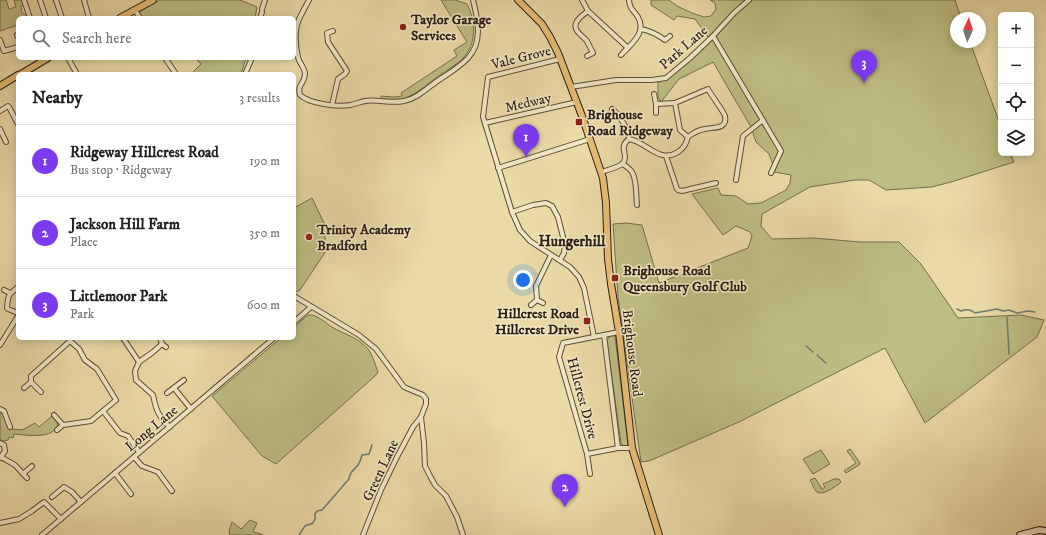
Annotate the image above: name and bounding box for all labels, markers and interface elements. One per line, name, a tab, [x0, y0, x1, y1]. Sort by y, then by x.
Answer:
place label: Taylor Garage Services	[410, 11, 491, 45]
north arrow	[950, 12, 986, 48]
map controls	[998, 12, 1034, 156]
button: +	[998, 12, 1034, 48]
search box	[16, 16, 296, 60]
marker: Taylor Garage Services	[398, 22, 408, 32]
street label: Park Lane	[656, 22, 712, 74]
icon: search	[30, 27, 52, 49]
text: Search here	[62, 29, 131, 48]
street label: Vale Grove	[489, 42, 553, 74]
button: −	[998, 48, 1034, 84]
pin: 3	[851, 50, 877, 83]
button: locate	[998, 84, 1034, 120]
text: Nearby	[32, 87, 82, 109]
street label: Medway	[503, 89, 553, 117]
text: 3 results	[239, 90, 280, 106]
place label: Brighouse Road Ridgeway	[587, 106, 673, 140]
marker: Brighouse Road Ridgeway	[574, 117, 584, 127]
button: layers	[998, 120, 1034, 156]
pin: 1	[513, 124, 539, 157]
text: Ridgeway Hillcrest Road	[70, 143, 219, 162]
text: 1	[43, 153, 47, 169]
text: 190 m	[249, 153, 280, 169]
text: Bus stop · Ridgeway	[70, 162, 172, 178]
text: Jackson Hill Farm	[70, 215, 180, 234]
place label: Trinity Academy Bradford	[316, 221, 411, 255]
text: 2	[42, 225, 48, 241]
text: 350 m	[249, 225, 280, 241]
marker: Trinity Academy Bradford	[304, 232, 314, 242]
district label: Hungerhill	[538, 232, 606, 251]
text: Place	[70, 234, 98, 250]
place label: Brighouse Road Queensbury Golf Club	[623, 262, 747, 296]
your location	[513, 270, 533, 290]
marker: Brighouse Road Queensbury Golf Club	[610, 273, 620, 283]
text: Littlemoor Park	[70, 287, 167, 306]
text: 3	[43, 297, 47, 313]
text: 600 m	[247, 297, 280, 313]
place label: Hillcrest Road Hillcrest Drive	[495, 305, 580, 339]
text: Park	[70, 306, 94, 322]
street label: Brighouse Road	[618, 308, 646, 398]
marker: Hillcrest Road Hillcrest Drive	[582, 316, 592, 326]
street label: Hillcrest Drive	[562, 355, 602, 441]
street label: Long Lane	[122, 401, 182, 456]
street label: Green Lane	[359, 437, 403, 504]
pin: 2	[552, 474, 578, 507]

